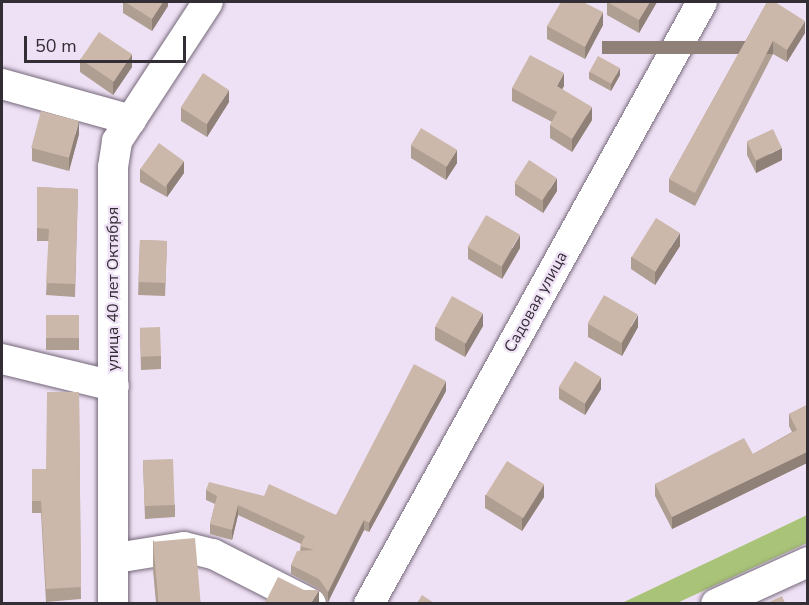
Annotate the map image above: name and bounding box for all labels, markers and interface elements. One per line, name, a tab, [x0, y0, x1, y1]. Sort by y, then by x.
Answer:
scale bar	[27, 24, 189, 62]
text: 50 m	[35, 34, 77, 58]
street label: улица 40 лет Октября	[103, 207, 123, 371]
street label: Садовая улица	[500, 248, 572, 356]

